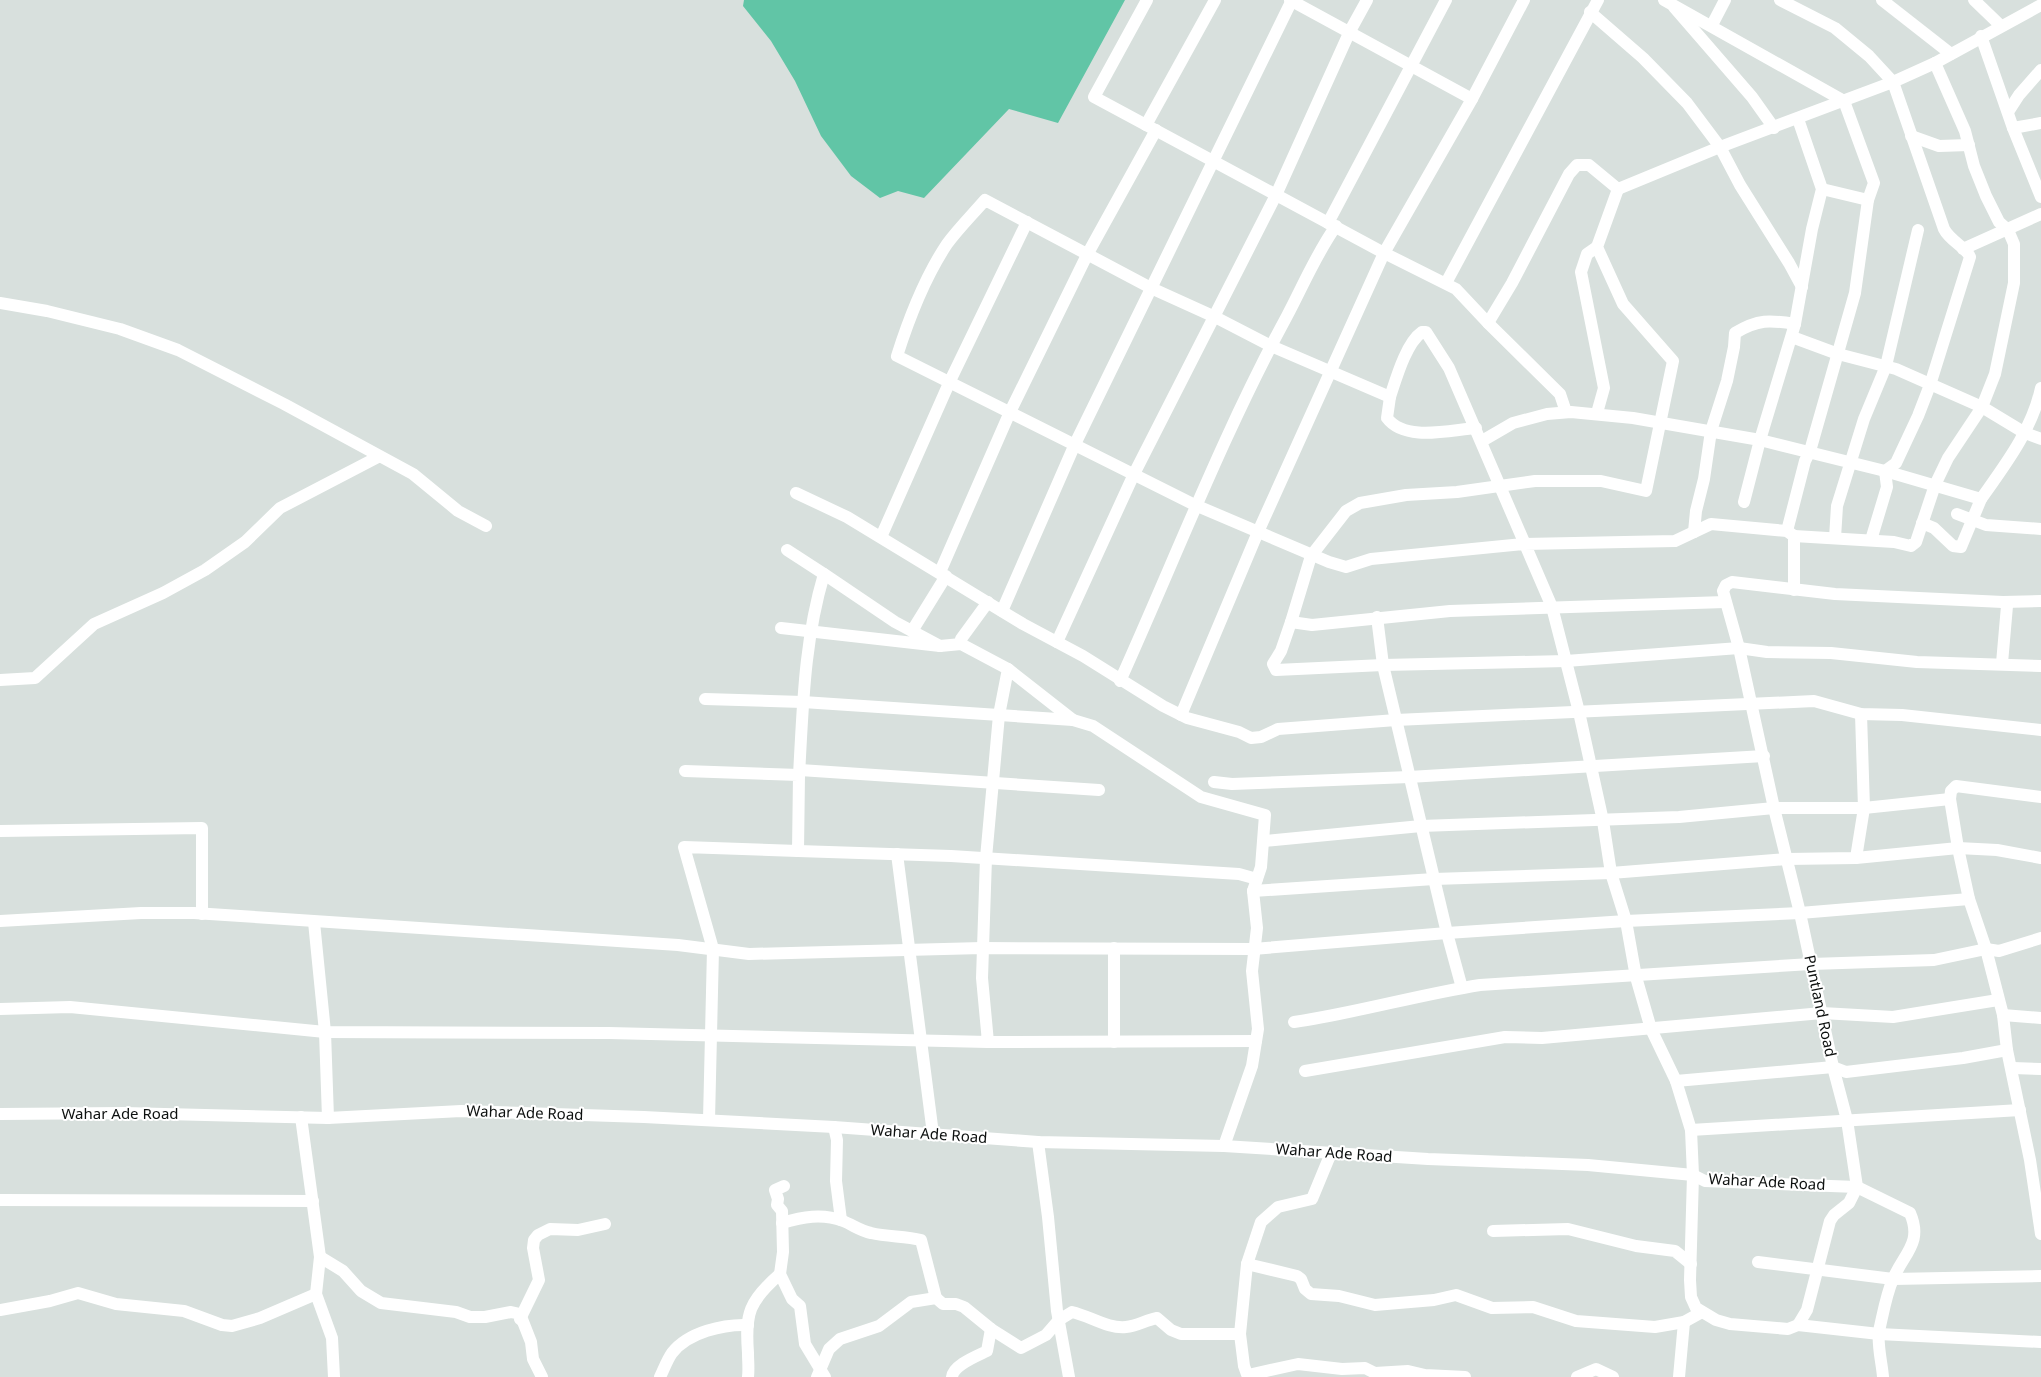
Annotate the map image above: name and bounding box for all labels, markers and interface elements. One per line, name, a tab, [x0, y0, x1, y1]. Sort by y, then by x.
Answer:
street label: Puntland Road	[1800, 953, 1842, 1059]
street label: Wahar Ade Road	[466, 1100, 584, 1124]
street label: Wahar Ade Road	[61, 1103, 179, 1123]
street label: Wahar Ade Road	[870, 1119, 988, 1147]
street label: Wahar Ade Road	[1275, 1138, 1393, 1166]
street label: Wahar Ade Road	[1708, 1168, 1826, 1194]

